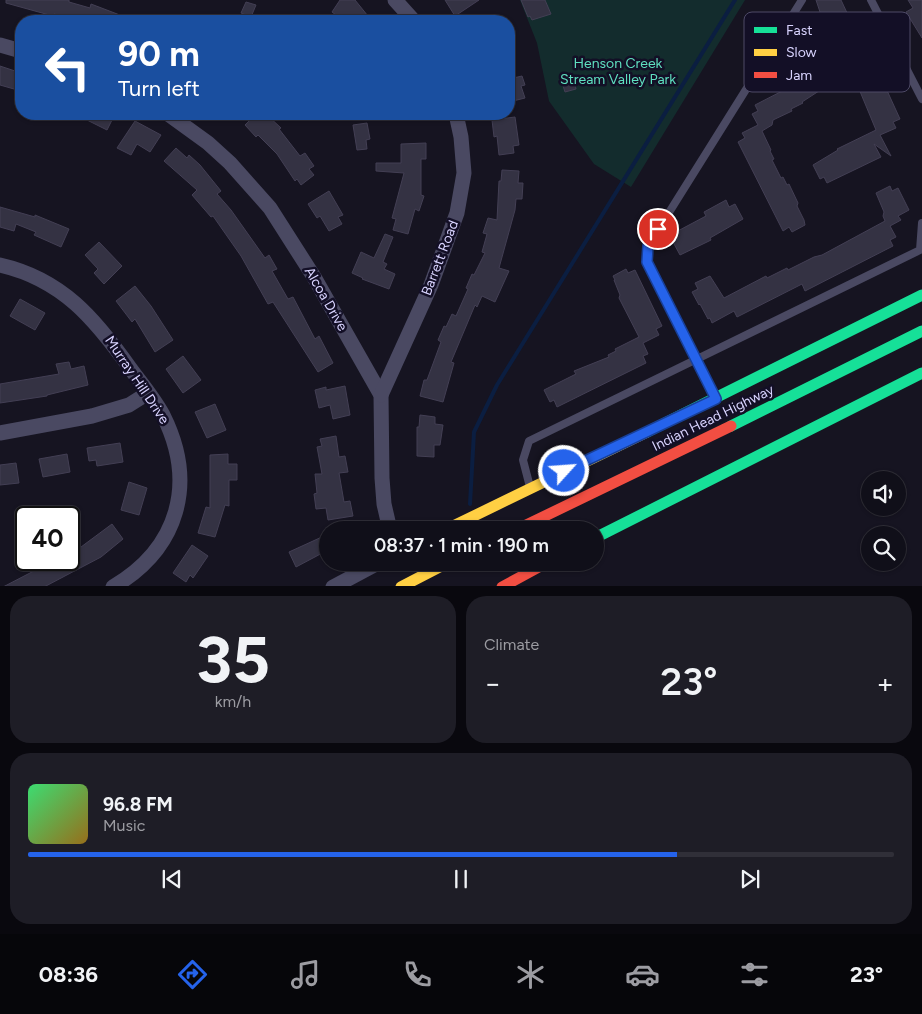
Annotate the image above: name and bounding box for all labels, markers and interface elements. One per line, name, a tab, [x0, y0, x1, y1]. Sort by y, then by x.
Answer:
legend	[744, 12, 910, 92]
text: Fast	[786, 22, 812, 39]
text: 90 m	[118, 33, 200, 75]
icon: left	[35, 35, 100, 100]
text: Slow	[786, 44, 817, 61]
park label: Henson Creek Stream Valley Park	[560, 55, 676, 88]
text: Jam	[786, 67, 812, 84]
text: Turn left	[118, 75, 200, 102]
pin	[637, 208, 679, 250]
icon: arrive	[644, 215, 672, 243]
street label: Barrett Road	[418, 218, 462, 298]
street label: Alcoa Drive	[301, 264, 351, 334]
street label: Murray Hill Drive	[101, 333, 173, 428]
street label: Indian Head Highway	[649, 381, 777, 455]
position arrow	[537, 444, 589, 496]
map controls	[861, 471, 906, 571]
button: sound	[861, 471, 906, 516]
speed limit sign: 40	[15, 506, 80, 571]
button: search	[861, 526, 906, 571]
text: 08:37 · 1 min · 190 m	[374, 534, 549, 557]
text: 35	[196, 620, 270, 698]
text: Climate	[484, 635, 539, 654]
text: 23°	[661, 659, 717, 705]
text: −	[484, 666, 501, 700]
text: +	[877, 666, 894, 700]
text: km/h	[215, 692, 251, 711]
text: 96.8 FM	[103, 793, 173, 816]
text: Music	[103, 816, 145, 835]
icon: previous	[158, 865, 186, 893]
icon: pause	[447, 865, 475, 893]
icon: next	[736, 865, 764, 893]
icon: directions	[175, 957, 210, 992]
icon: music	[288, 957, 323, 992]
icon: phone	[400, 957, 435, 992]
icon: climate	[513, 957, 548, 992]
icon: car	[625, 957, 660, 992]
icon: filters	[737, 957, 772, 992]
text: 08:36	[39, 961, 98, 988]
text: 23°	[850, 961, 883, 988]

